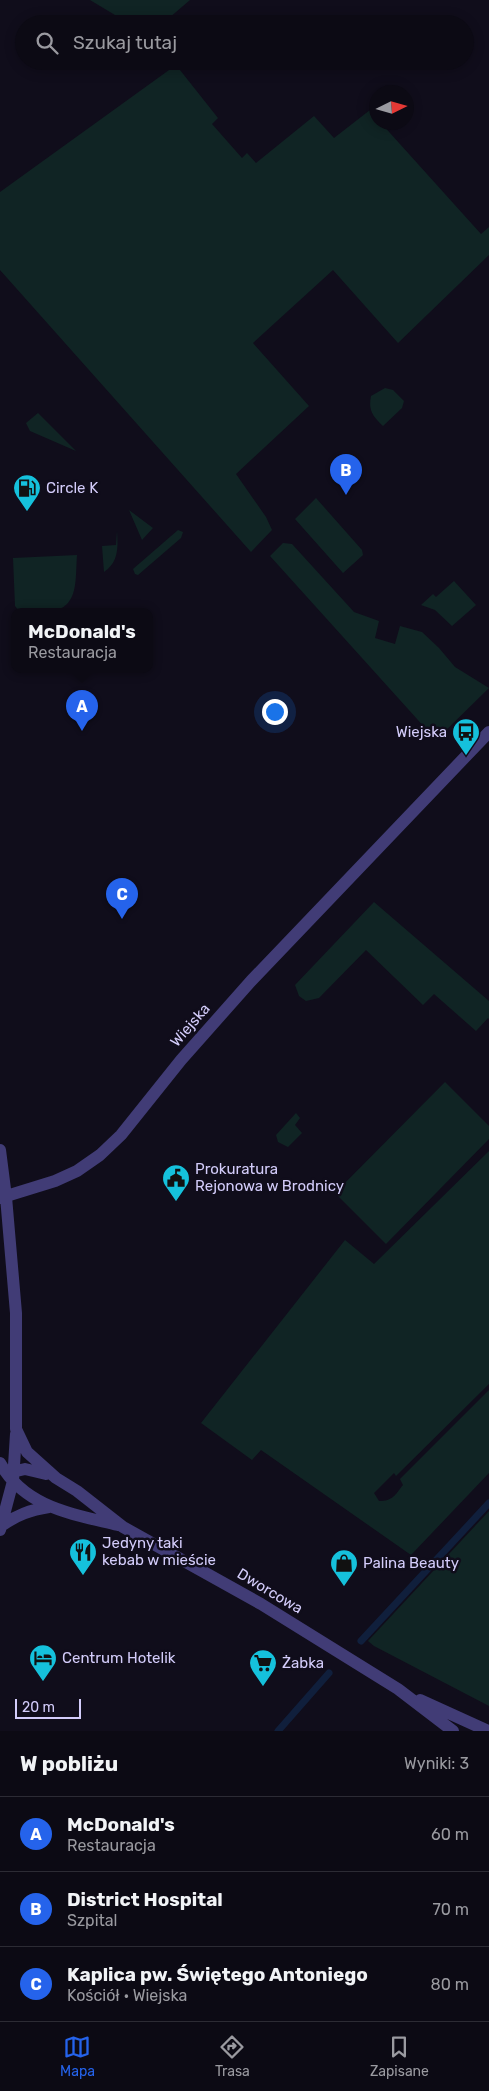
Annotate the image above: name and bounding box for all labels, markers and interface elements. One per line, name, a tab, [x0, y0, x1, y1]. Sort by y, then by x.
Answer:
search box	[15, 15, 474, 70]
icon: search	[33, 29, 61, 57]
text: Szukaj tutaj	[73, 31, 177, 54]
north arrow	[369, 85, 414, 130]
pin: B	[330, 454, 362, 495]
fuel station icon: Circle K	[12, 473, 42, 512]
place label: Circle K	[46, 479, 98, 497]
popup	[11, 608, 153, 673]
text: McDonald's	[28, 620, 136, 643]
text: Restauracja	[28, 643, 117, 662]
pin: A	[66, 690, 98, 731]
your location	[262, 699, 288, 725]
bus stop icon: Wiejska	[451, 717, 481, 756]
place label: Wiejska	[396, 723, 447, 741]
pin: C	[106, 878, 138, 919]
street label: Wiejska	[166, 1000, 214, 1050]
place label: Prokuratura Rejonowa w Brodnicy	[195, 1160, 344, 1195]
public building icon: Prokuratura Rejonowa w Brodnicy	[161, 1163, 191, 1202]
place label: Jedyny taki kebab w mieście	[102, 1534, 216, 1569]
restaurant icon: Jedyny taki kebab w mieście	[68, 1537, 98, 1576]
shop icon: Palina Beauty	[329, 1548, 359, 1587]
place label: Palina Beauty	[363, 1554, 459, 1572]
street label: Dworcowa	[234, 1564, 306, 1618]
hotel icon: Centrum Hotelik	[28, 1643, 58, 1682]
supermarket icon: Żabka	[248, 1648, 278, 1687]
place label: Centrum Hotelik	[62, 1649, 176, 1667]
place label: Żabka	[282, 1654, 324, 1672]
scale bar	[15, 1696, 81, 1719]
text: 20 m	[22, 1699, 55, 1716]
text: W pobliżu	[20, 1751, 118, 1776]
text: Wyniki: 3	[404, 1754, 469, 1773]
text: McDonald's	[67, 1813, 175, 1836]
text: A	[30, 1825, 42, 1844]
text: 60 m	[431, 1825, 469, 1844]
text: Restauracja	[67, 1836, 156, 1855]
text: District Hospital	[67, 1888, 223, 1911]
text: B	[30, 1900, 42, 1919]
text: 70 m	[432, 1900, 469, 1919]
text: Szpital	[67, 1911, 117, 1930]
text: Kaplica pw. Świętego Antoniego	[67, 1963, 368, 1986]
text: C	[30, 1975, 42, 1994]
text: 80 m	[431, 1975, 469, 1994]
text: Kościół · Wiejska	[67, 1986, 187, 2005]
tab: Mapa	[60, 2033, 95, 2080]
tab: Trasa	[215, 2033, 250, 2080]
tab: Zapisane	[370, 2033, 429, 2080]

